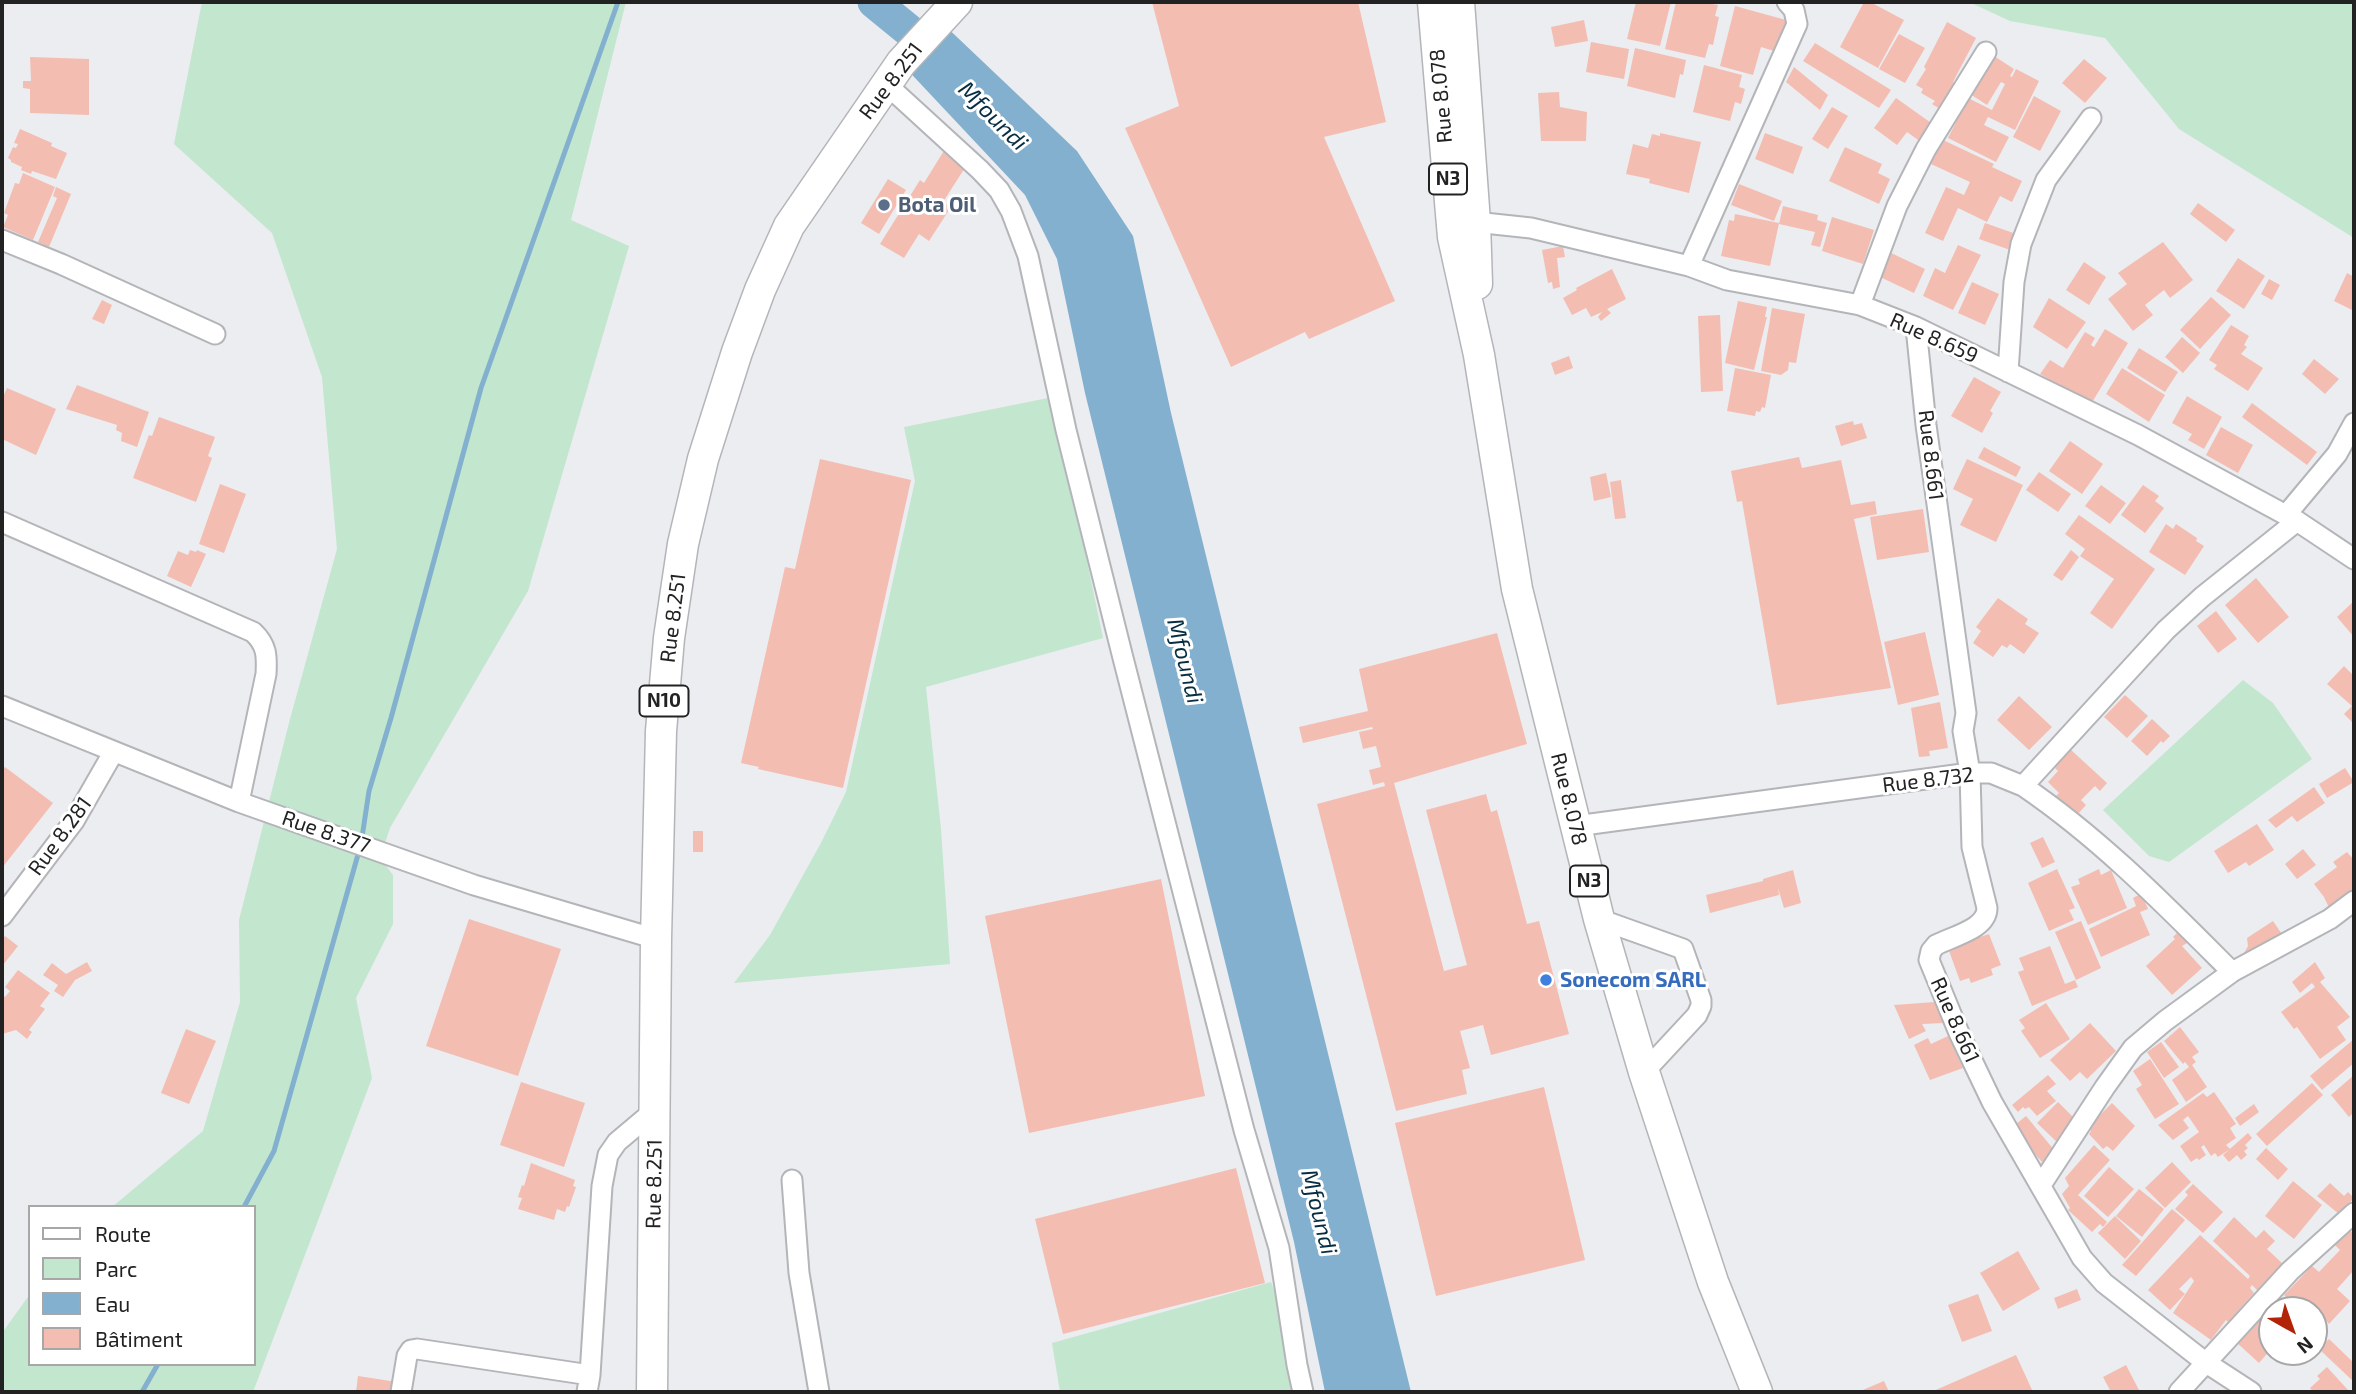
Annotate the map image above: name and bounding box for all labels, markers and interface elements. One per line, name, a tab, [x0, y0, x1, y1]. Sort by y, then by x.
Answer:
street label: Rue 8.251	[854, 38, 928, 124]
street label: Rue 8.078	[1424, 48, 1458, 144]
water label: Mfoundi	[953, 76, 1033, 156]
road number: N3	[1429, 164, 1467, 195]
place label: Bota Oil	[898, 192, 976, 218]
marker: Bota Oil	[876, 197, 892, 213]
street label: Rue 8.659	[1886, 307, 1982, 369]
street label: Rue 8.661	[1913, 408, 1949, 502]
street label: Rue 8.251	[655, 572, 691, 664]
water label: Mfoundi	[1161, 616, 1209, 706]
road number: N10	[640, 686, 688, 716]
street label: Rue 8.078	[1545, 750, 1593, 848]
street label: Rue 8.732	[1881, 762, 1975, 798]
street label: Rue 8.281	[23, 792, 97, 880]
street label: Rue 8.377	[279, 805, 373, 859]
road number: N3	[1570, 866, 1608, 897]
place label: Sonecom SARL	[1560, 967, 1706, 993]
marker: Sonecom SARL	[1538, 972, 1554, 988]
street label: Rue 8.661	[1925, 973, 1985, 1067]
street label: Rue 8.251	[641, 1139, 667, 1229]
water label: Mfoundi	[1295, 1167, 1343, 1257]
legend	[28, 1205, 256, 1366]
text: Route	[95, 1221, 151, 1246]
text: Parc	[95, 1256, 137, 1281]
text: Eau	[95, 1291, 130, 1316]
north arrow	[2258, 1296, 2328, 1366]
text: Bâtiment	[95, 1326, 183, 1351]
text: N	[2293, 1333, 2318, 1359]

